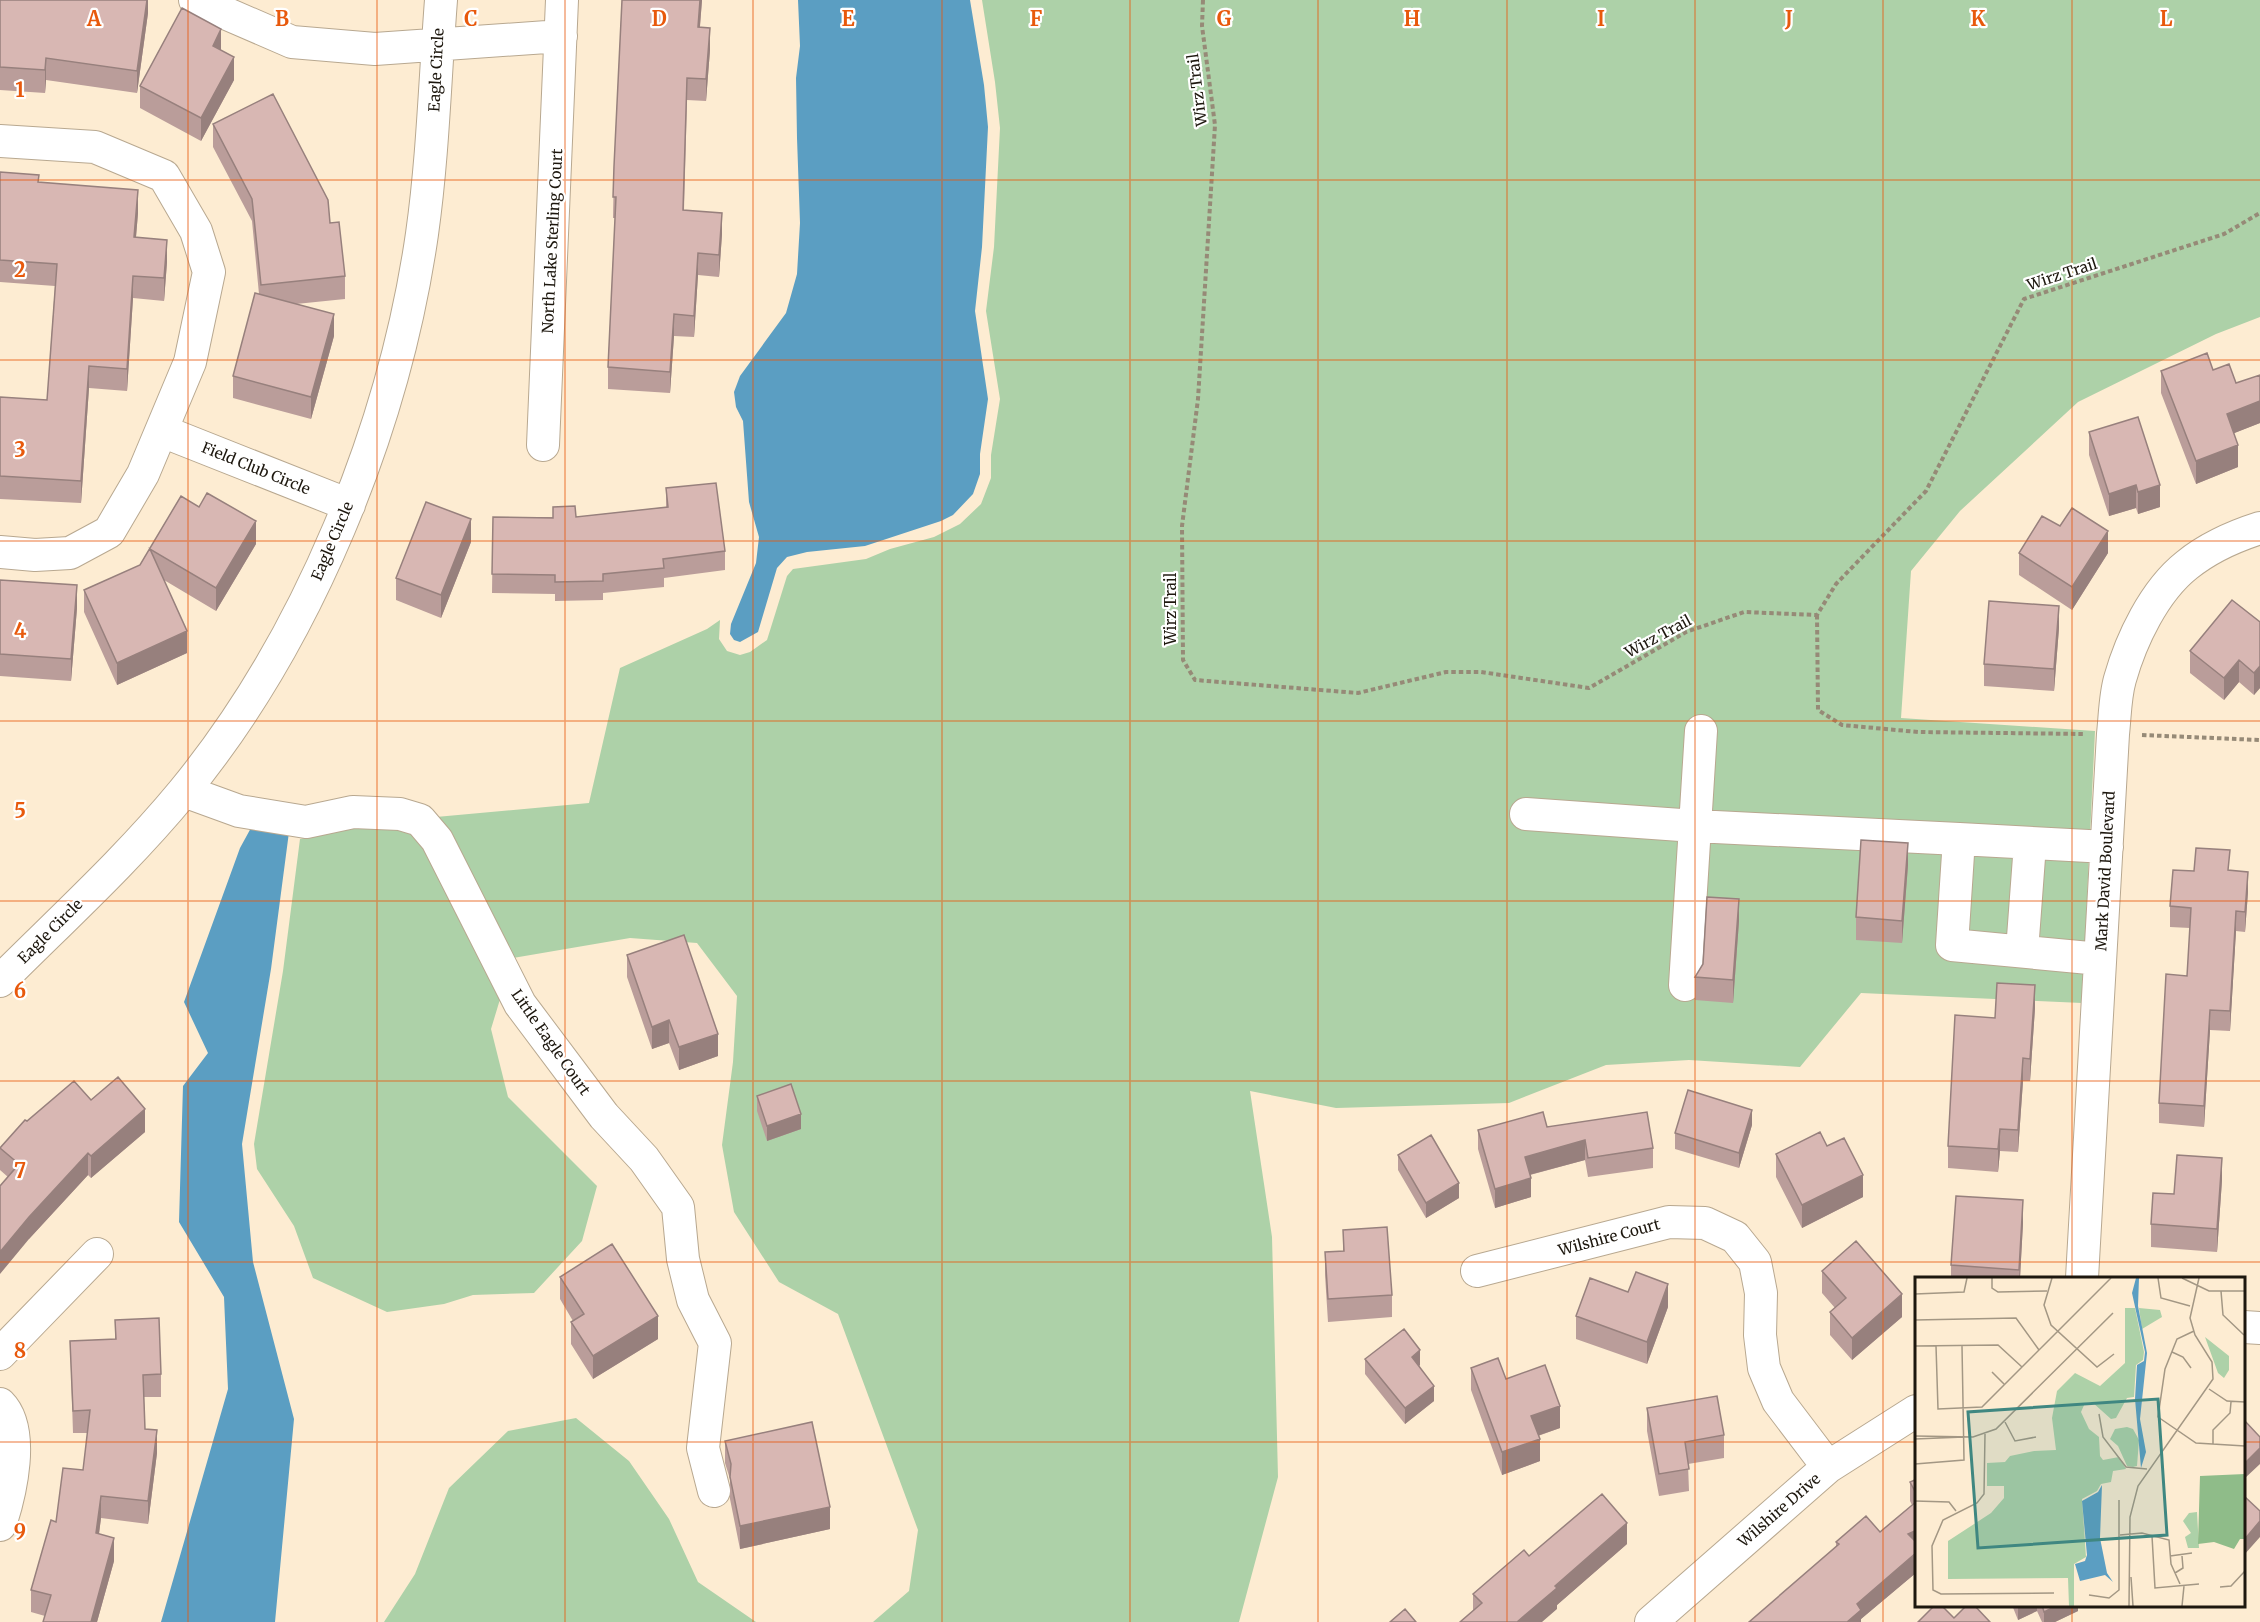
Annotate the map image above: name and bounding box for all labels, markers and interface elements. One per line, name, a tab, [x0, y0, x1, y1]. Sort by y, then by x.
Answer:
text: A	[86, 6, 102, 31]
text: B	[275, 6, 289, 31]
text: C	[464, 6, 478, 31]
text: D	[651, 6, 667, 31]
text: E	[841, 6, 855, 31]
text: F	[1030, 6, 1043, 31]
text: G	[1217, 6, 1232, 31]
text: H	[1404, 6, 1420, 31]
text: I	[1597, 6, 1605, 31]
text: J	[1784, 6, 1793, 31]
text: K	[1971, 6, 1986, 31]
text: L	[2160, 6, 2173, 31]
street label: Eagle Circle	[424, 27, 448, 112]
street label: Wirz Trail	[1183, 52, 1211, 128]
text: 1	[15, 77, 25, 102]
street label: North Lake Sterling Court	[538, 148, 566, 334]
street label: Wirz Trail	[2024, 254, 2100, 295]
text: 2	[14, 257, 26, 282]
text: 3	[14, 437, 26, 462]
street label: Field Club Circle	[199, 438, 313, 499]
street label: Eagle Circle	[307, 499, 357, 583]
street label: Wirz Trail	[1161, 572, 1180, 646]
street label: Wirz Trail	[1621, 610, 1695, 662]
text: 4	[14, 618, 27, 643]
street label: Mark David Boulevard	[2091, 790, 2119, 952]
text: 5	[14, 798, 26, 823]
street label: Eagle Circle	[14, 895, 86, 967]
text: 6	[14, 978, 26, 1003]
street label: Little Eagle Court	[507, 985, 595, 1099]
text: 7	[14, 1158, 26, 1183]
street label: Wilshire Court	[1555, 1214, 1662, 1260]
inset map	[1915, 1277, 2245, 1607]
text: 8	[14, 1338, 26, 1363]
street label: Wilshire Drive	[1733, 1469, 1824, 1552]
text: 9	[14, 1519, 26, 1544]

